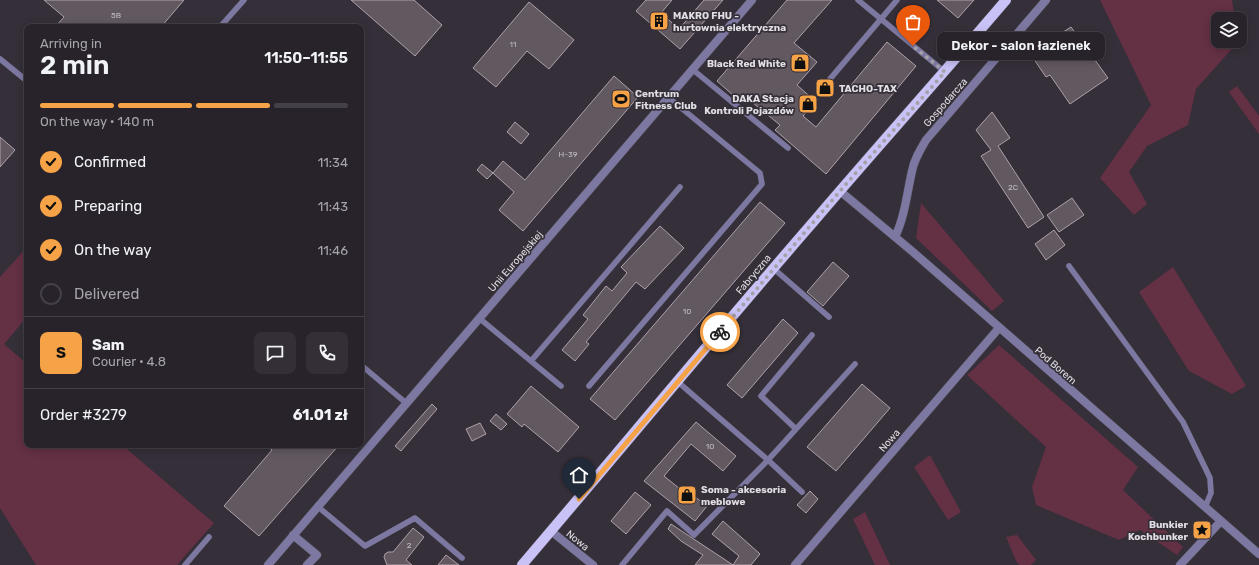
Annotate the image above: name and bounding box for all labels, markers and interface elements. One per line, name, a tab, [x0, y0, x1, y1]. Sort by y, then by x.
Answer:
pin	[896, 5, 930, 46]
building icon: MAKRO FHU - hurtownia elektryczna	[648, 10, 670, 32]
place label: MAKRO FHU - hurtownia elektryczna	[673, 10, 786, 34]
house number: 5B	[111, 11, 121, 20]
icon: bag	[902, 11, 924, 33]
map controls	[1211, 12, 1247, 48]
button: layers	[1211, 12, 1247, 48]
callout: Dekor - salon łazienek	[937, 32, 1105, 60]
text: Arriving in	[40, 36, 102, 51]
text: Dekor - salon łazienek	[951, 38, 1091, 53]
house number: 11	[510, 40, 516, 49]
text: 11:50–11:55	[264, 49, 348, 67]
text: 2 min	[40, 50, 109, 81]
shop icon: Black Red White	[789, 52, 811, 74]
place label: Black Red White	[707, 58, 786, 70]
street label: Gospodarcza	[921, 76, 970, 129]
shop icon: TACHO-TAX	[814, 77, 836, 99]
place label: TACHO-TAX	[839, 83, 897, 95]
sports icon: Centrum Fitness Club	[610, 88, 632, 110]
place label: Centrum Fitness Club	[635, 88, 697, 112]
place label: DAKA Stacja Kontroli Pojazdów	[704, 93, 795, 117]
shop icon: DAKA Stacja Kontroli Pojazdów	[797, 93, 819, 115]
text: On the way · 140 m	[40, 114, 154, 129]
house number: H-39	[559, 150, 578, 159]
icon: check	[40, 151, 62, 173]
text: Confirmed	[74, 153, 146, 171]
text: 11:34	[318, 155, 348, 170]
house number: 2C	[1008, 183, 1018, 192]
icon: check	[40, 195, 62, 217]
text: Preparing	[74, 197, 142, 215]
text: 11:43	[318, 199, 348, 214]
street label: Unii Europejskiej	[486, 229, 545, 295]
icon: check	[40, 239, 62, 261]
text: On the way	[74, 241, 152, 259]
text: 11:46	[318, 243, 348, 258]
street label: Fabryczna	[734, 252, 774, 297]
text: Delivered	[74, 285, 139, 303]
house number: 10	[683, 307, 691, 316]
courier	[700, 312, 740, 352]
icon: bike	[709, 321, 731, 343]
button: chat	[254, 332, 296, 374]
button: phone	[306, 332, 348, 374]
text: Sam	[92, 336, 125, 354]
text: S	[56, 344, 66, 362]
street label: Pod Borem	[1032, 344, 1079, 387]
text: Courier · 4.8	[92, 354, 166, 369]
text: Order #3279	[40, 406, 127, 424]
text: 61.01 zł	[293, 406, 348, 424]
street label: Nowa	[877, 427, 903, 454]
house number: 10	[706, 442, 714, 451]
pin	[562, 458, 596, 499]
icon: home	[568, 464, 590, 486]
shop icon: Soma - akcesoria meblowe	[676, 484, 698, 506]
place label: Soma - akcesoria meblowe	[701, 484, 786, 508]
place label: Bunkier Kochbunker	[1128, 519, 1188, 543]
place icon: Bunkier Kochbunker	[1191, 519, 1213, 541]
street label: Nowa	[564, 528, 591, 554]
house number: 2	[407, 541, 412, 550]

